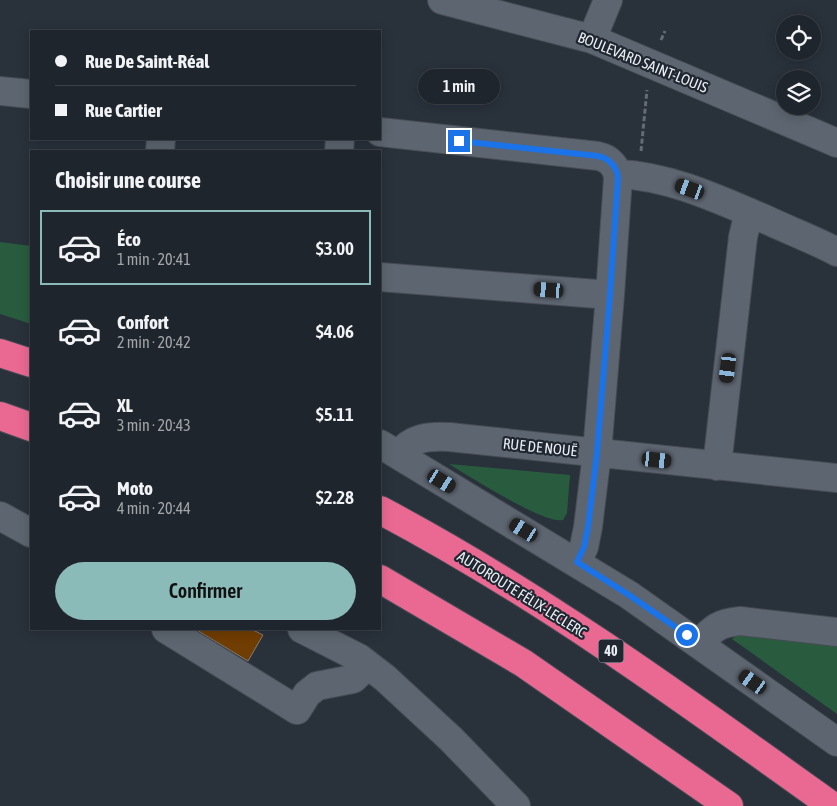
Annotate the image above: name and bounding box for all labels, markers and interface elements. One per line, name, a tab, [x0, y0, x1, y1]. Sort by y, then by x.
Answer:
map controls	[776, 15, 821, 115]
button: locate	[776, 15, 821, 60]
street label: BOULEVARD SAINT-LOUIS	[576, 28, 710, 96]
text: Rue De Saint-Réal	[85, 50, 209, 72]
callout: 1 min	[418, 68, 500, 104]
button: layers	[776, 70, 821, 115]
text: 1 min	[443, 77, 475, 95]
text: Rue Cartier	[85, 99, 162, 121]
route end	[448, 130, 470, 152]
text: Choisir une course	[55, 167, 201, 193]
car	[673, 177, 706, 201]
icon: car	[57, 225, 102, 270]
text: Éco	[117, 228, 141, 250]
text: $3.00	[316, 237, 354, 259]
text: 1 min · 20:41	[117, 250, 191, 268]
car	[533, 281, 564, 299]
icon: car	[57, 308, 102, 353]
text: Confort	[117, 311, 169, 333]
text: $4.06	[316, 320, 354, 342]
text: 2 min · 20:42	[117, 333, 191, 351]
car	[718, 352, 737, 384]
icon: car	[57, 391, 102, 436]
text: XL	[117, 394, 133, 416]
text: $5.11	[316, 403, 354, 425]
text: 3 min · 20:43	[117, 416, 191, 434]
street label: RUE DE NOUË	[502, 435, 579, 459]
car	[641, 451, 672, 469]
car	[425, 467, 458, 495]
icon: car	[57, 474, 102, 519]
text: Moto	[117, 477, 153, 499]
text: $2.28	[316, 486, 354, 508]
text: 4 min · 20:44	[117, 499, 191, 517]
car	[507, 516, 540, 544]
street label: AUTOROUTE FÉLIX-LECLERC	[454, 547, 590, 641]
button: Confirmer	[55, 562, 356, 620]
route start	[676, 624, 698, 646]
road number: 40	[598, 640, 624, 662]
car	[736, 667, 769, 697]

